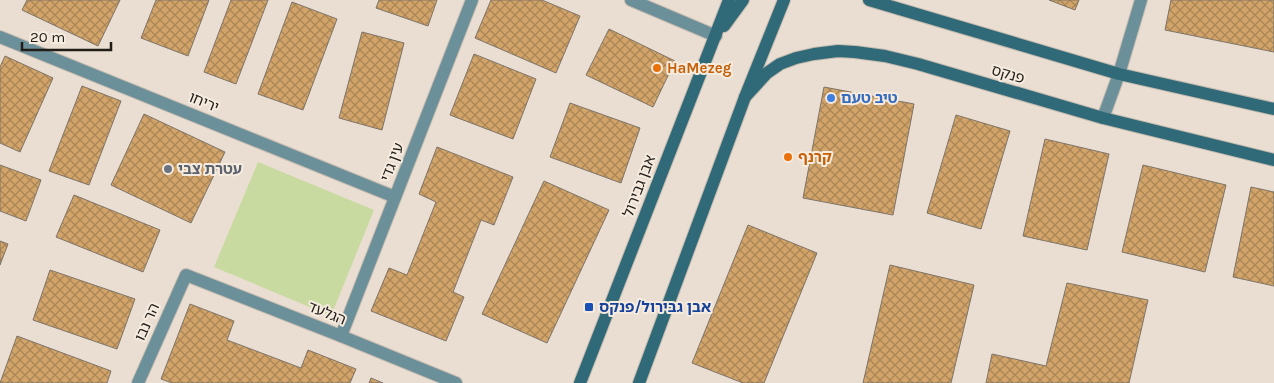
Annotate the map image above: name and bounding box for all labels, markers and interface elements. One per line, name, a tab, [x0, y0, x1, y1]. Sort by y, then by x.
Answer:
scale bar	[22, 20, 111, 52]
text: 20 m	[30, 28, 65, 46]
place label: HaMezeg	[667, 59, 732, 77]
street label: פנקס	[989, 61, 1027, 87]
marker: HaMezeg	[651, 62, 663, 74]
street label: יריחו	[186, 88, 222, 116]
place label: טיב טעם	[841, 89, 898, 107]
marker: טיב טעם	[825, 92, 837, 104]
street label: עין גדי	[376, 140, 408, 184]
place label: קרנף	[798, 148, 832, 166]
marker: קרנף	[782, 151, 794, 163]
street label: אבן גבירול	[619, 152, 659, 220]
place label: עטרת צבי	[178, 160, 242, 178]
marker: עטרת צבי	[162, 163, 174, 175]
street label: הגלעד	[305, 297, 349, 329]
place label: אבן גבירול/פנקס	[599, 298, 711, 316]
street label: הר נבו	[131, 300, 163, 344]
marker: אבן גבירול/פנקס	[583, 301, 595, 313]

